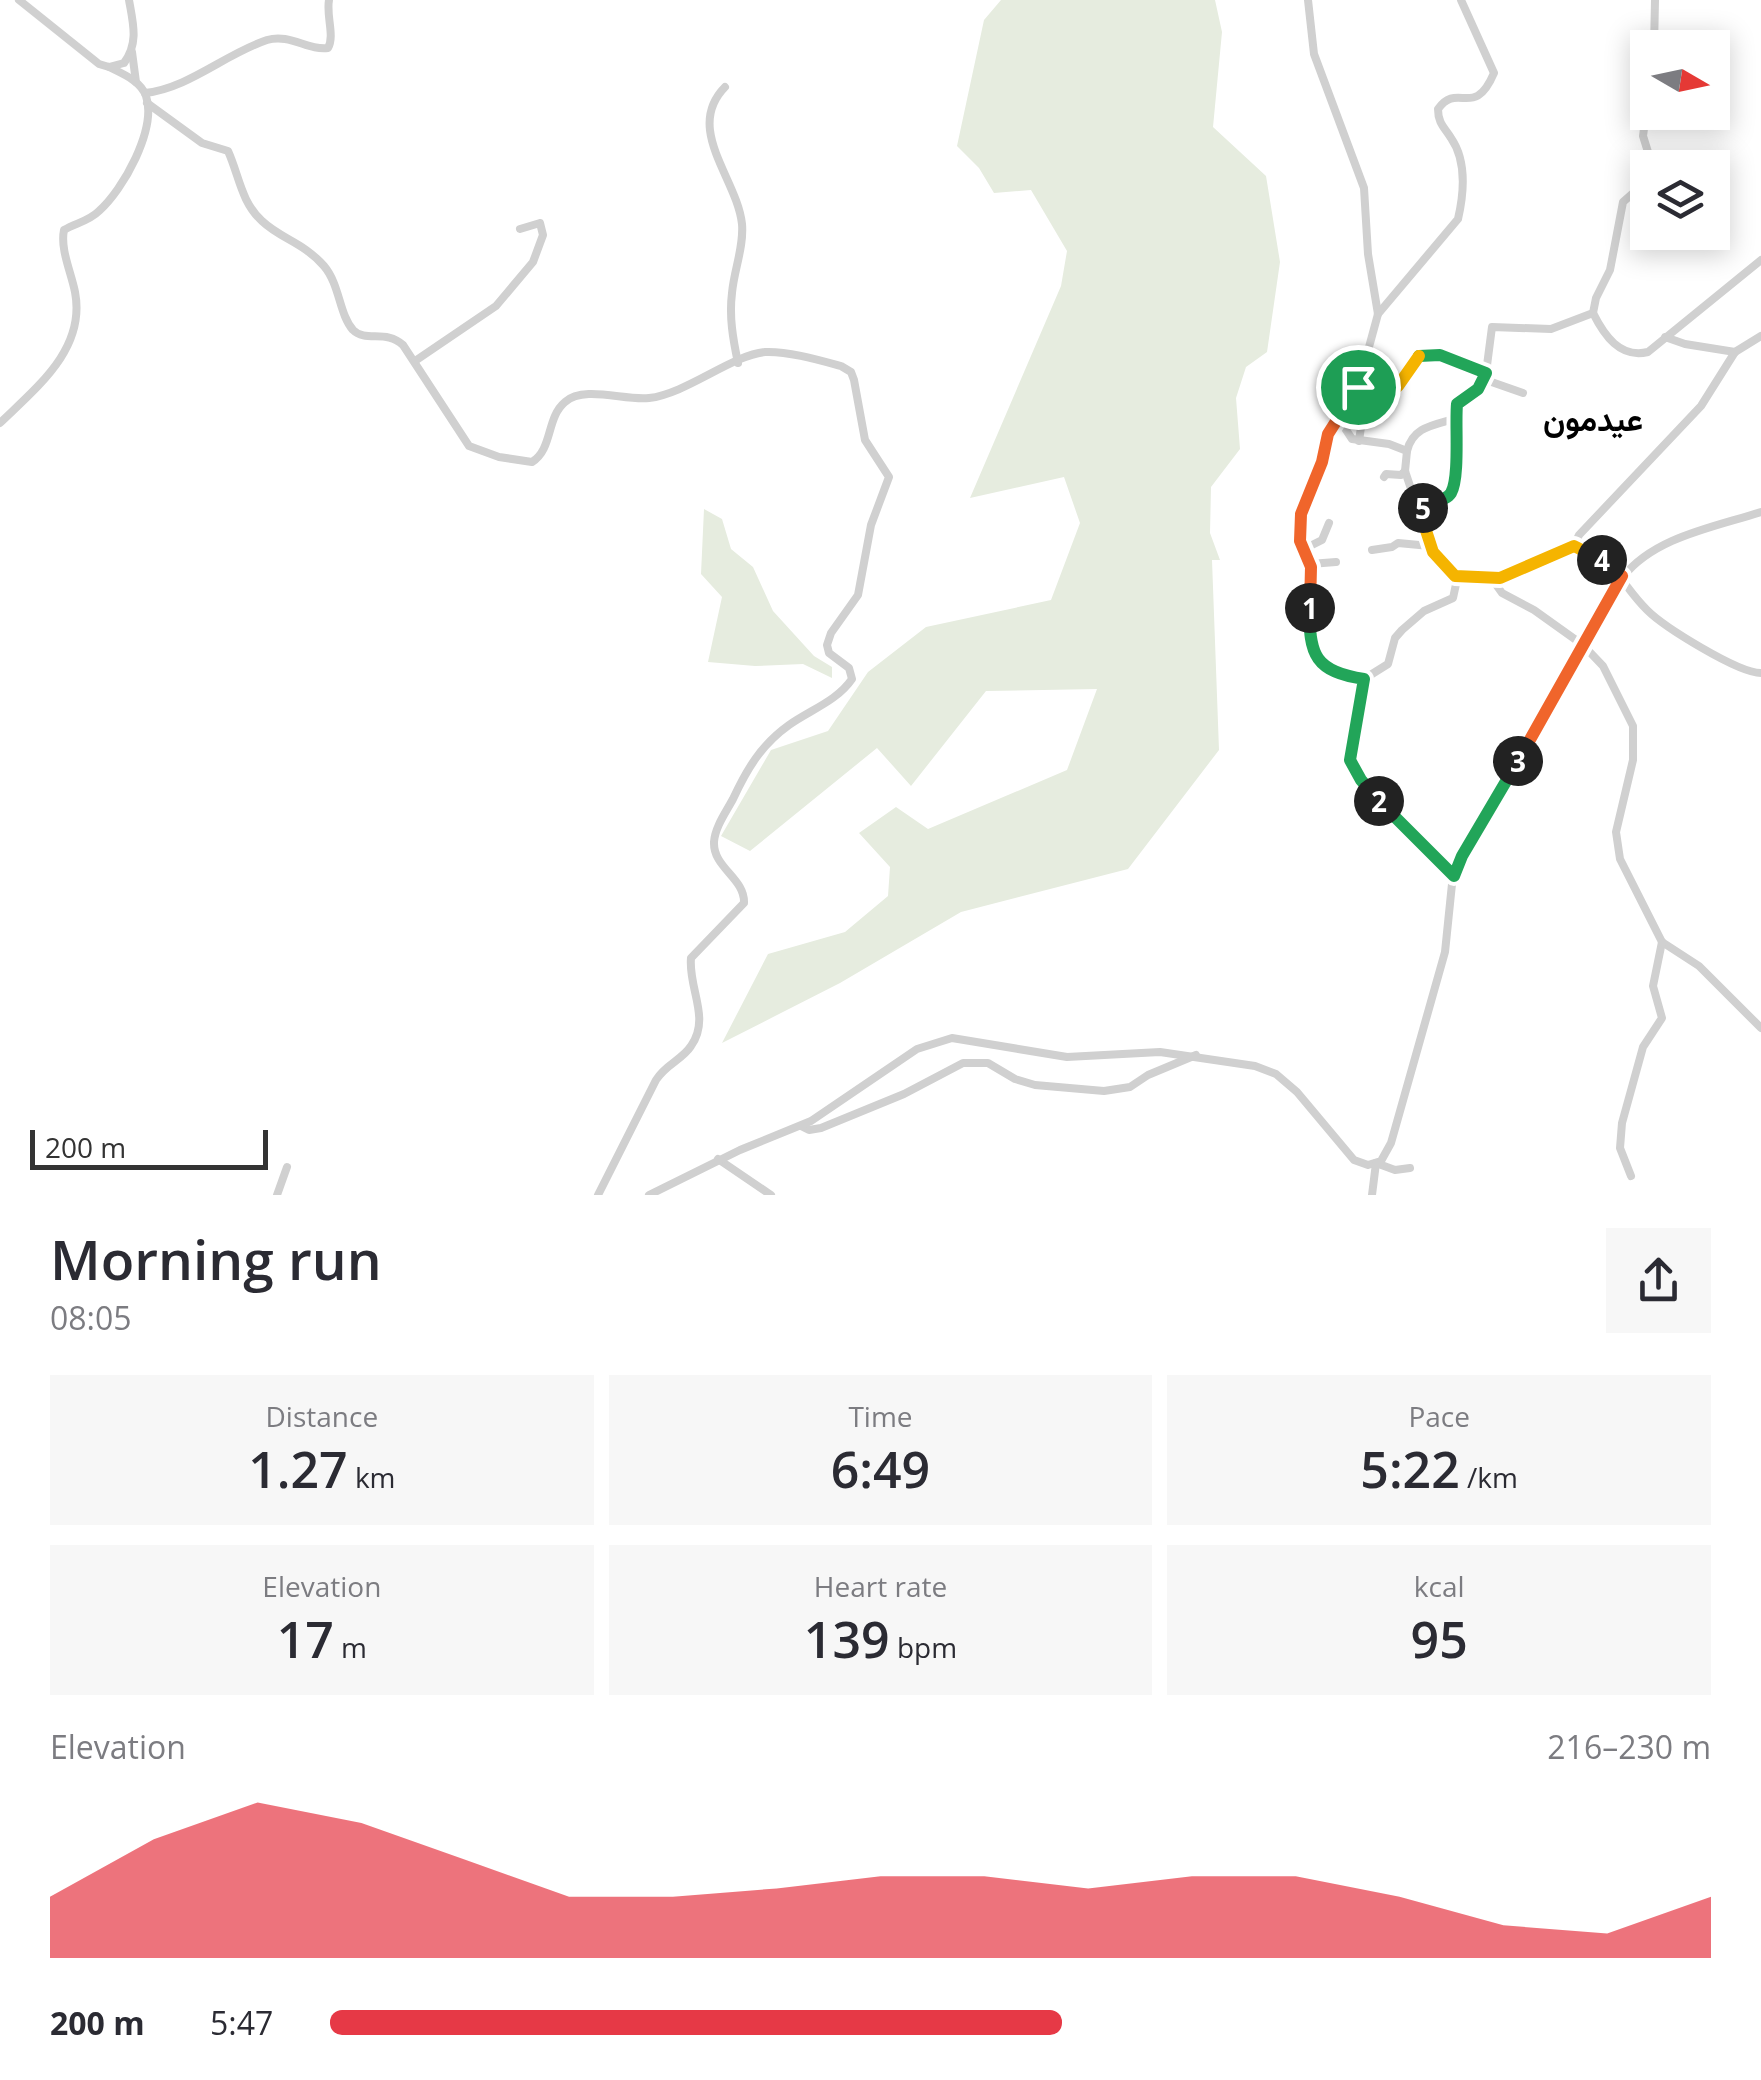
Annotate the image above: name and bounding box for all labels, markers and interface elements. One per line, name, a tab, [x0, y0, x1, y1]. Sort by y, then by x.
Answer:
north arrow	[1630, 30, 1730, 130]
map controls	[1630, 30, 1730, 250]
button: layers	[1630, 150, 1730, 250]
pin	[1316, 345, 1401, 430]
icon: arrive	[1331, 360, 1386, 415]
district label: عيدمون	[1543, 397, 1643, 440]
pin: 5	[1398, 483, 1448, 533]
text: 5	[1415, 489, 1431, 527]
pin: 4	[1577, 535, 1627, 585]
text: 4	[1594, 541, 1610, 579]
pin: 1	[1285, 583, 1335, 633]
text: 1	[1302, 589, 1318, 627]
pin: 3	[1493, 736, 1543, 786]
text: 3	[1510, 742, 1526, 780]
pin: 2	[1354, 776, 1404, 826]
text: 2	[1371, 782, 1387, 820]
scale bar	[30, 1125, 268, 1170]
text: 200 m	[45, 1128, 126, 1166]
text: Morning run	[50, 1221, 382, 1296]
button: share	[1606, 1228, 1711, 1333]
text: 08:05	[50, 1296, 132, 1339]
text: Distance	[266, 1397, 378, 1435]
text: Time	[848, 1397, 913, 1435]
text: Pace	[1408, 1397, 1470, 1435]
text: 1.27	[248, 1435, 348, 1503]
text: 6:49	[831, 1435, 930, 1503]
text: 5:22	[1360, 1435, 1460, 1503]
text: km	[348, 1458, 396, 1496]
text: /km	[1460, 1458, 1518, 1496]
text: Elevation	[262, 1567, 381, 1605]
text: Heart rate	[814, 1567, 947, 1605]
text: kcal	[1414, 1567, 1465, 1605]
text: 17	[277, 1605, 334, 1673]
text: 139	[804, 1605, 890, 1673]
text: 95	[1411, 1605, 1468, 1673]
text: m	[334, 1628, 367, 1666]
text: bpm	[890, 1628, 957, 1666]
text: Elevation	[50, 1725, 186, 1768]
text: 216–230 m	[1547, 1725, 1711, 1768]
text: 200 m	[50, 2001, 145, 2044]
text: 5:47	[210, 2001, 273, 2044]

